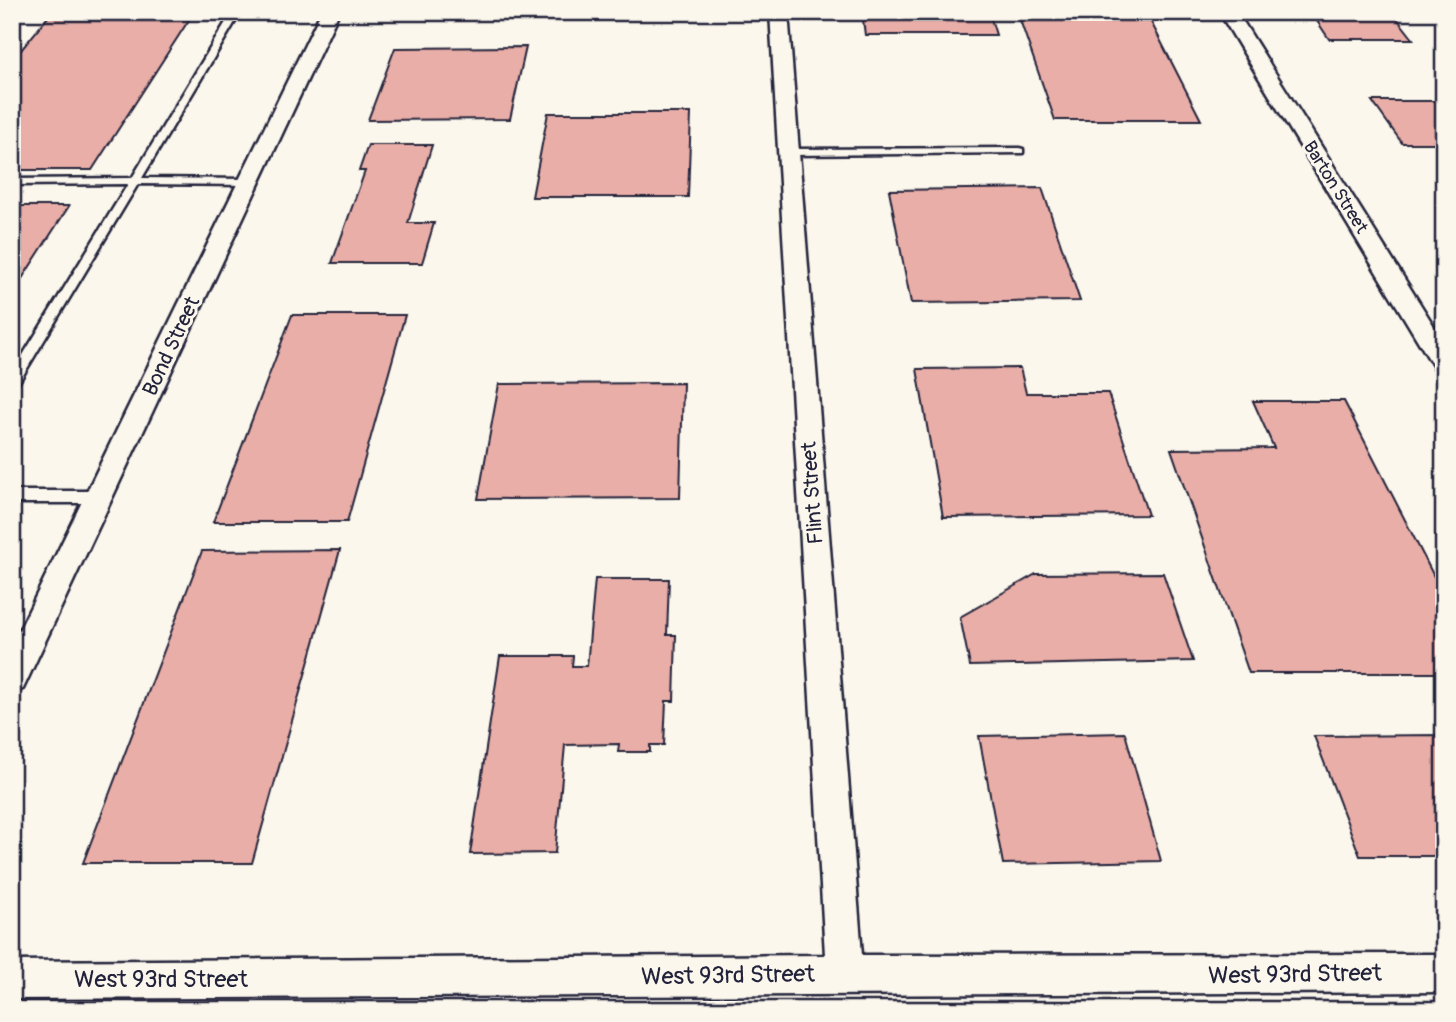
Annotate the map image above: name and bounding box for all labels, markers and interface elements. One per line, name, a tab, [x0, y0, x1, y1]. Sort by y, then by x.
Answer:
street label: Barton Street	[1298, 137, 1373, 238]
street label: Bond Street	[137, 292, 206, 400]
street label: Flint Street	[795, 440, 830, 545]
street label: West 93rd Street	[1208, 958, 1382, 991]
street label: West 93rd Street	[641, 959, 815, 992]
street label: West 93rd Street	[74, 965, 248, 994]

